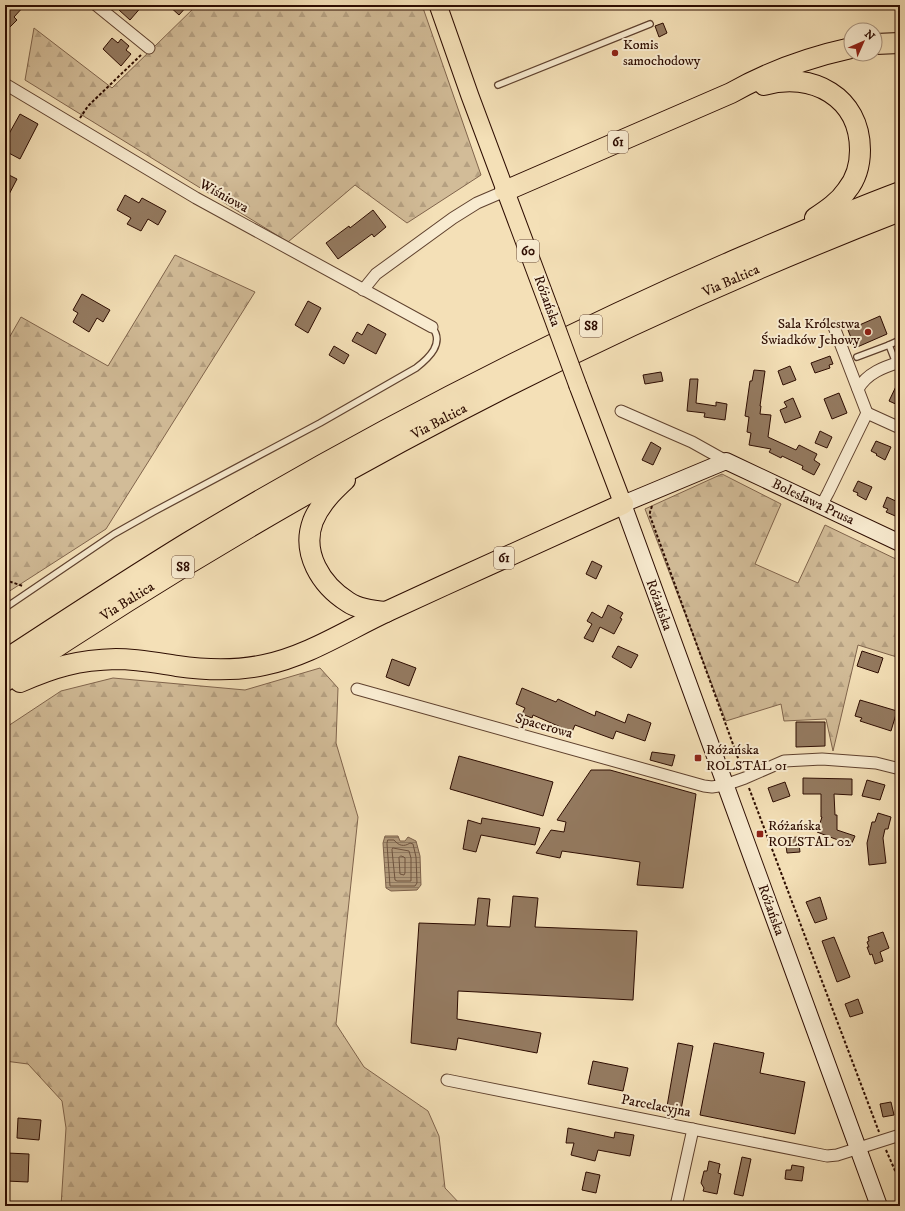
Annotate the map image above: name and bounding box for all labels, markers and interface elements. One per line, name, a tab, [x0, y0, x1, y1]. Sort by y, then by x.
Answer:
north arrow	[843, 22, 883, 62]
text: N	[861, 27, 878, 44]
place label: Komis samochodowy	[623, 36, 701, 70]
marker: Komis samochodowy	[610, 48, 620, 58]
road number: 61	[608, 131, 628, 153]
street label: Wiśniowa	[195, 175, 252, 217]
road number: 60	[517, 240, 539, 262]
street label: Via Baltica	[699, 261, 762, 302]
street label: Różańska	[529, 273, 565, 329]
road number: S8	[580, 315, 602, 337]
place label: Sala Królestwa Świadków Jehowy	[761, 315, 860, 349]
marker: Sala Królestwa Świadków Jehowy	[863, 327, 873, 337]
street label: Via Baltica	[407, 400, 470, 444]
street label: Bolesława Prusa	[769, 475, 857, 529]
road number: 61	[494, 547, 514, 569]
road number: S8	[172, 556, 194, 578]
street label: Różańska	[641, 577, 677, 633]
street label: Via Baltica	[96, 578, 158, 626]
street label: Spacerowa	[513, 709, 575, 743]
place label: Różańska ROLSTAL 01	[706, 741, 787, 775]
marker: Różańska ROLSTAL 01	[693, 753, 703, 763]
place label: Różańska ROLSTAL 02	[768, 817, 851, 851]
marker: Różańska ROLSTAL 02	[755, 829, 765, 839]
street label: Różańska	[753, 882, 789, 938]
street label: Parcelacyjna	[620, 1090, 692, 1122]

